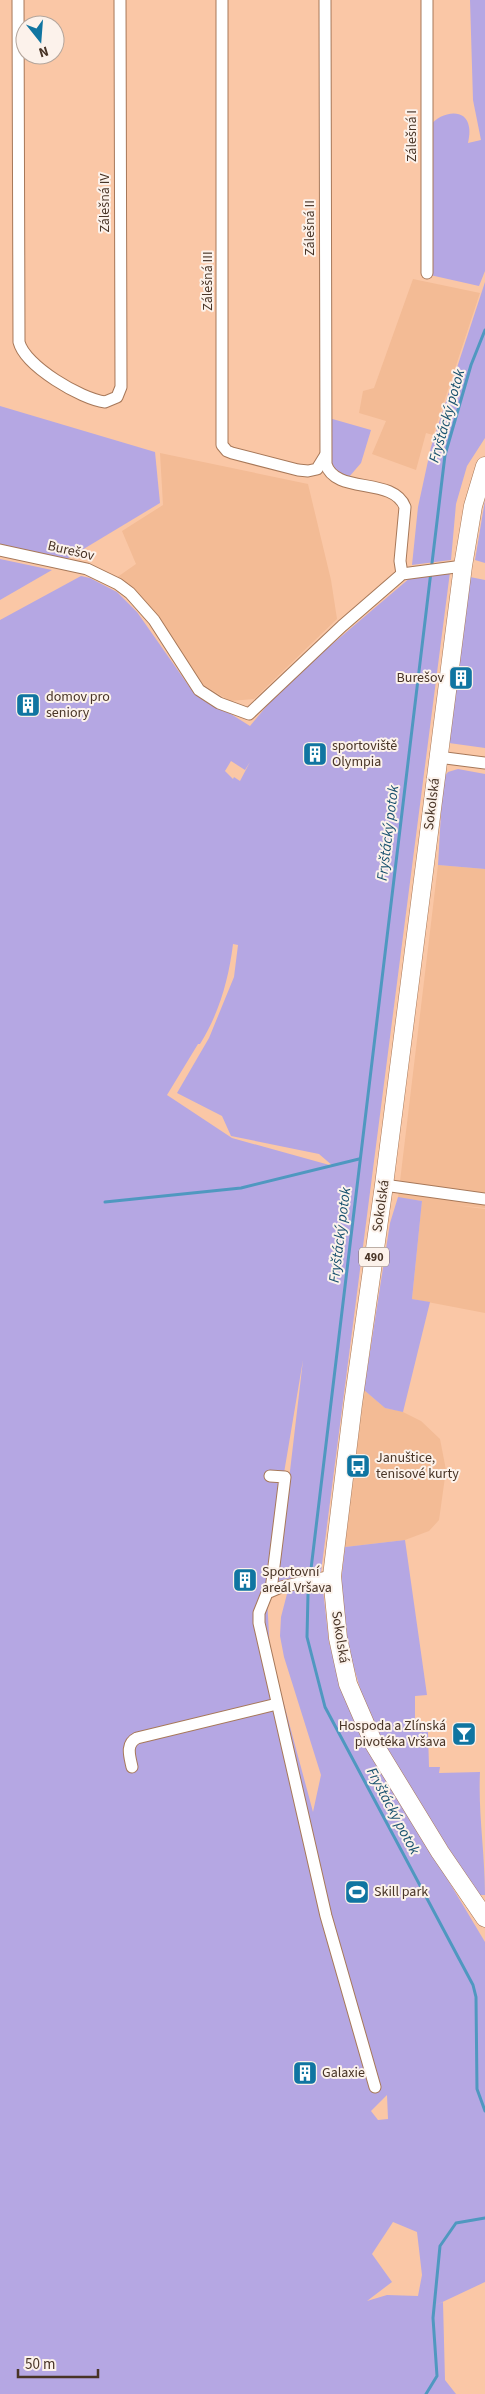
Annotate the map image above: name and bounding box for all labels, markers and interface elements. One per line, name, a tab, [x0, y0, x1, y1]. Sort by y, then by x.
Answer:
north arrow	[15, 15, 65, 65]
text: N	[36, 41, 51, 62]
street label: Zálešná I	[402, 110, 422, 162]
street label: Zálešná IV	[95, 173, 115, 233]
street label: Zálešná II	[300, 200, 320, 256]
street label: Zálešná III	[198, 251, 218, 311]
water label: Fryštácký potok	[424, 366, 471, 465]
street label: Burešov	[46, 536, 97, 566]
building icon: Burešov	[448, 665, 474, 691]
place label: Burešov	[397, 668, 444, 688]
place label: domov pro seniory	[46, 687, 110, 723]
building icon: domov pro seniory	[15, 692, 41, 718]
place label: sportoviště Olympia	[332, 736, 397, 772]
building icon: sportoviště Olympia	[302, 741, 328, 767]
street label: Sokolská	[419, 777, 445, 831]
water label: Fryštácký potok	[372, 783, 404, 882]
street label: Sokolská	[367, 1179, 395, 1233]
water label: Fryštácký potok	[324, 1185, 356, 1284]
road number: 490	[359, 1248, 389, 1266]
place label: Januštice, tenisové kurty	[376, 1448, 459, 1484]
bus stop icon: Januštice, tenisové kurty	[345, 1453, 371, 1479]
place label: Sportovní areál Vršava	[262, 1562, 332, 1598]
building icon: Sportovní areál Vršava	[232, 1567, 258, 1593]
street label: Sokolská	[326, 1609, 354, 1665]
place label: Hospoda a Zlínská pivotéka Vršava	[339, 1716, 446, 1752]
bar icon: Hospoda a Zlínská pivotéka Vršava	[451, 1721, 477, 1747]
water label: Fryštácký potok	[361, 1764, 425, 1859]
sports icon: Skill park	[344, 1879, 370, 1905]
place label: Skill park	[374, 1882, 428, 1902]
building icon: Galaxie	[292, 2060, 318, 2086]
place label: Galaxie	[322, 2063, 365, 2083]
scale bar	[18, 2346, 98, 2378]
text: 50 m	[25, 2354, 55, 2375]

